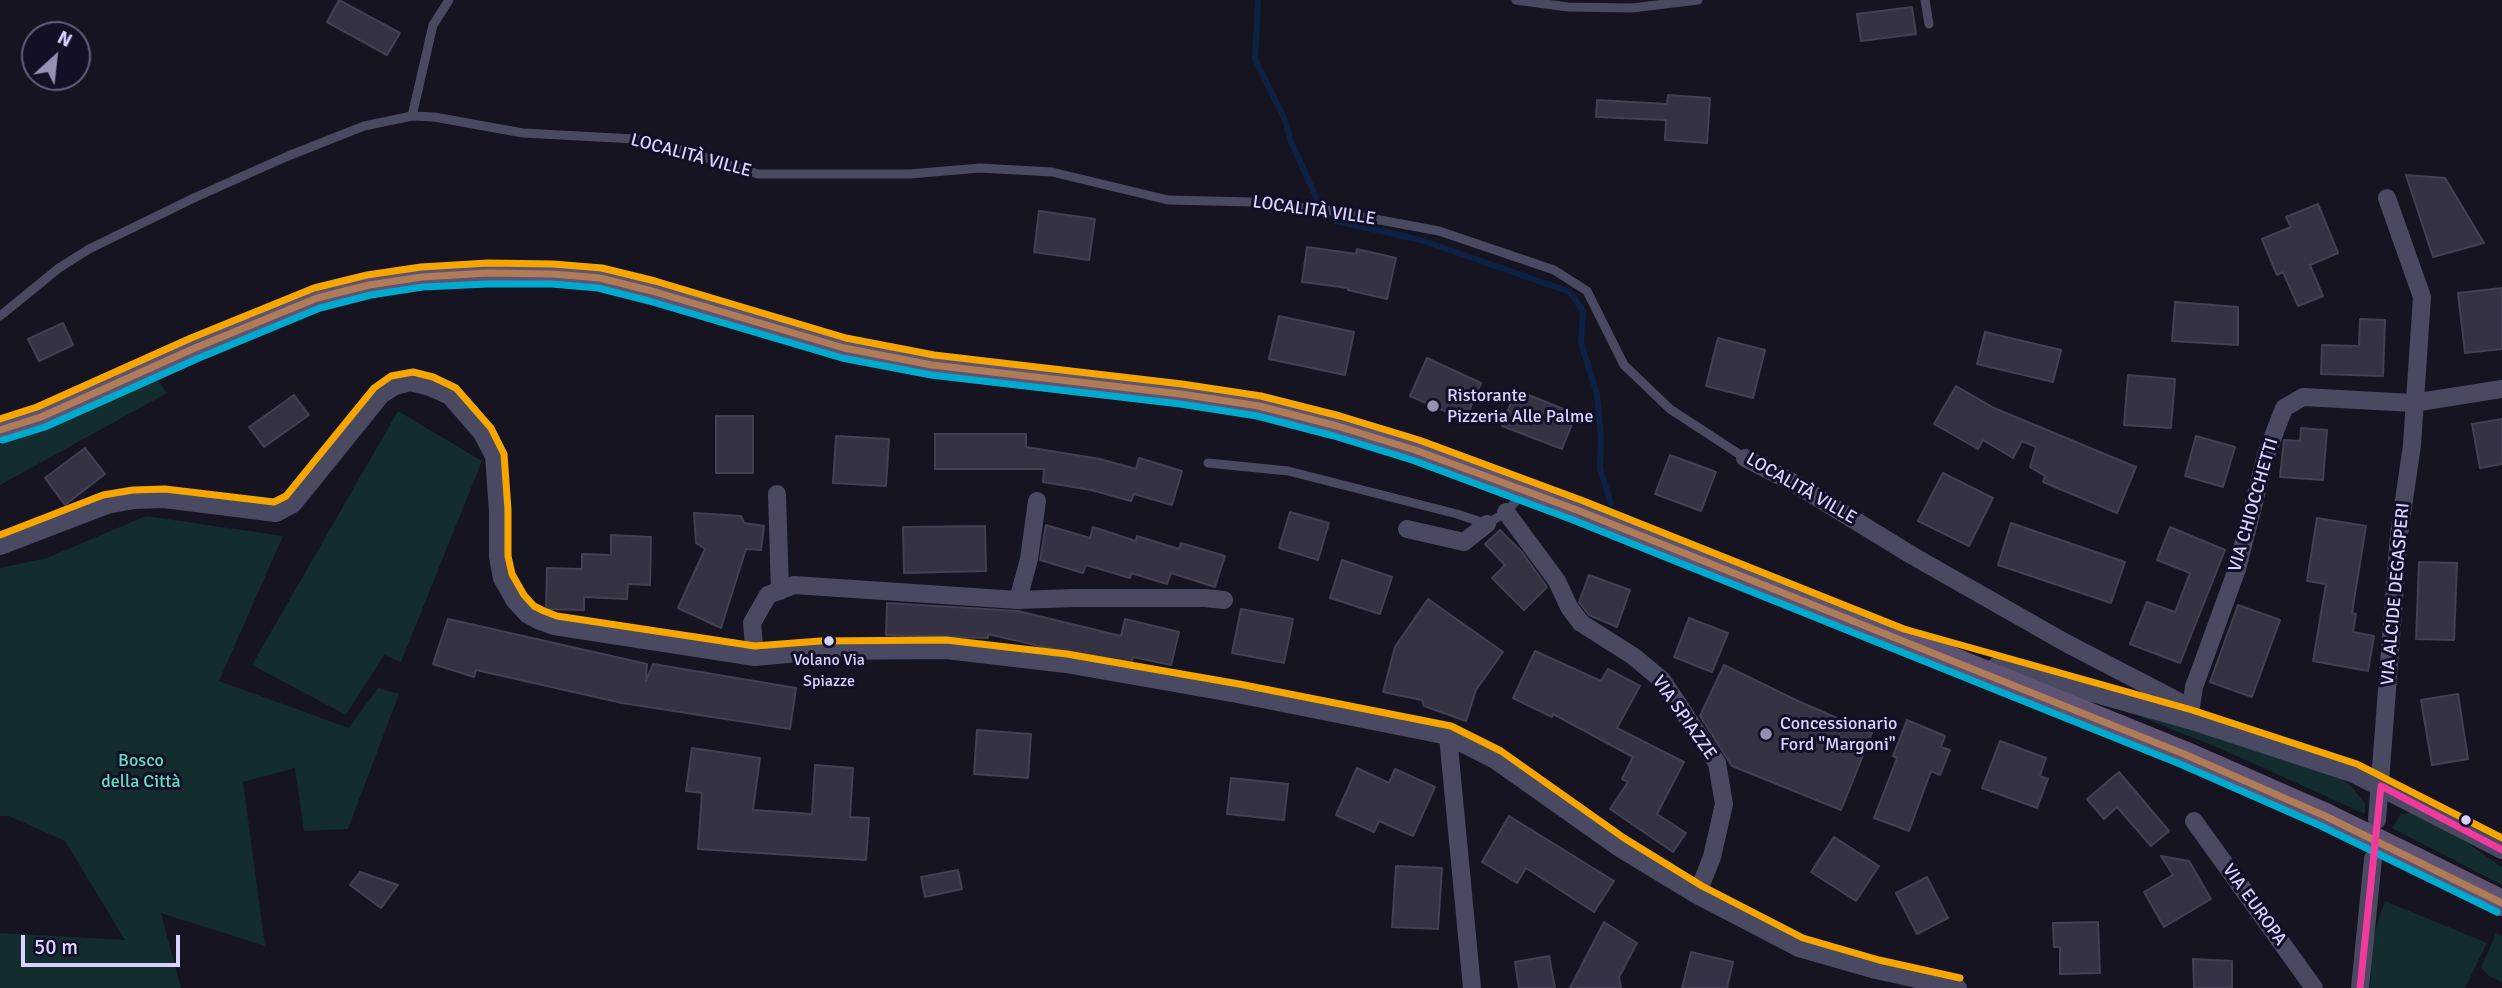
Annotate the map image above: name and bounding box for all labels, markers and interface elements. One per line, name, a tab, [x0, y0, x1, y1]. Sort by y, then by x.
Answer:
north arrow	[21, 21, 91, 91]
text: N	[53, 25, 76, 53]
street label: LOCALITÀ VILLE	[628, 130, 754, 182]
street label: LOCALITÀ VILLE	[1251, 192, 1377, 230]
place label: Ristorante Pizzeria Alle Palme	[1447, 385, 1593, 428]
marker: Ristorante Pizzeria Alle Palme	[1425, 398, 1441, 414]
street label: VIA CHIOCCHETTI	[2225, 436, 2283, 574]
street label: LOCALITÀ VILLE	[1742, 449, 1860, 529]
street label: VIA ALCIDE DEGASPERI	[2377, 502, 2415, 686]
marker: Volano Via Spiazze	[822, 634, 836, 648]
place label: Volano Via Spiazze	[793, 651, 865, 689]
street label: VIA SPIAZZE	[1647, 672, 1721, 764]
place label: Concessionario Ford "Margoni"	[1780, 713, 1897, 756]
marker: Concessionario Ford "Margoni"	[1758, 726, 1774, 742]
park label: Bosco della Città	[101, 750, 181, 792]
unlabelled marker	[2459, 813, 2473, 827]
street label: VIA EUROPA	[2217, 860, 2291, 950]
scale bar	[24, 922, 184, 966]
text: 50 m	[34, 934, 78, 960]

